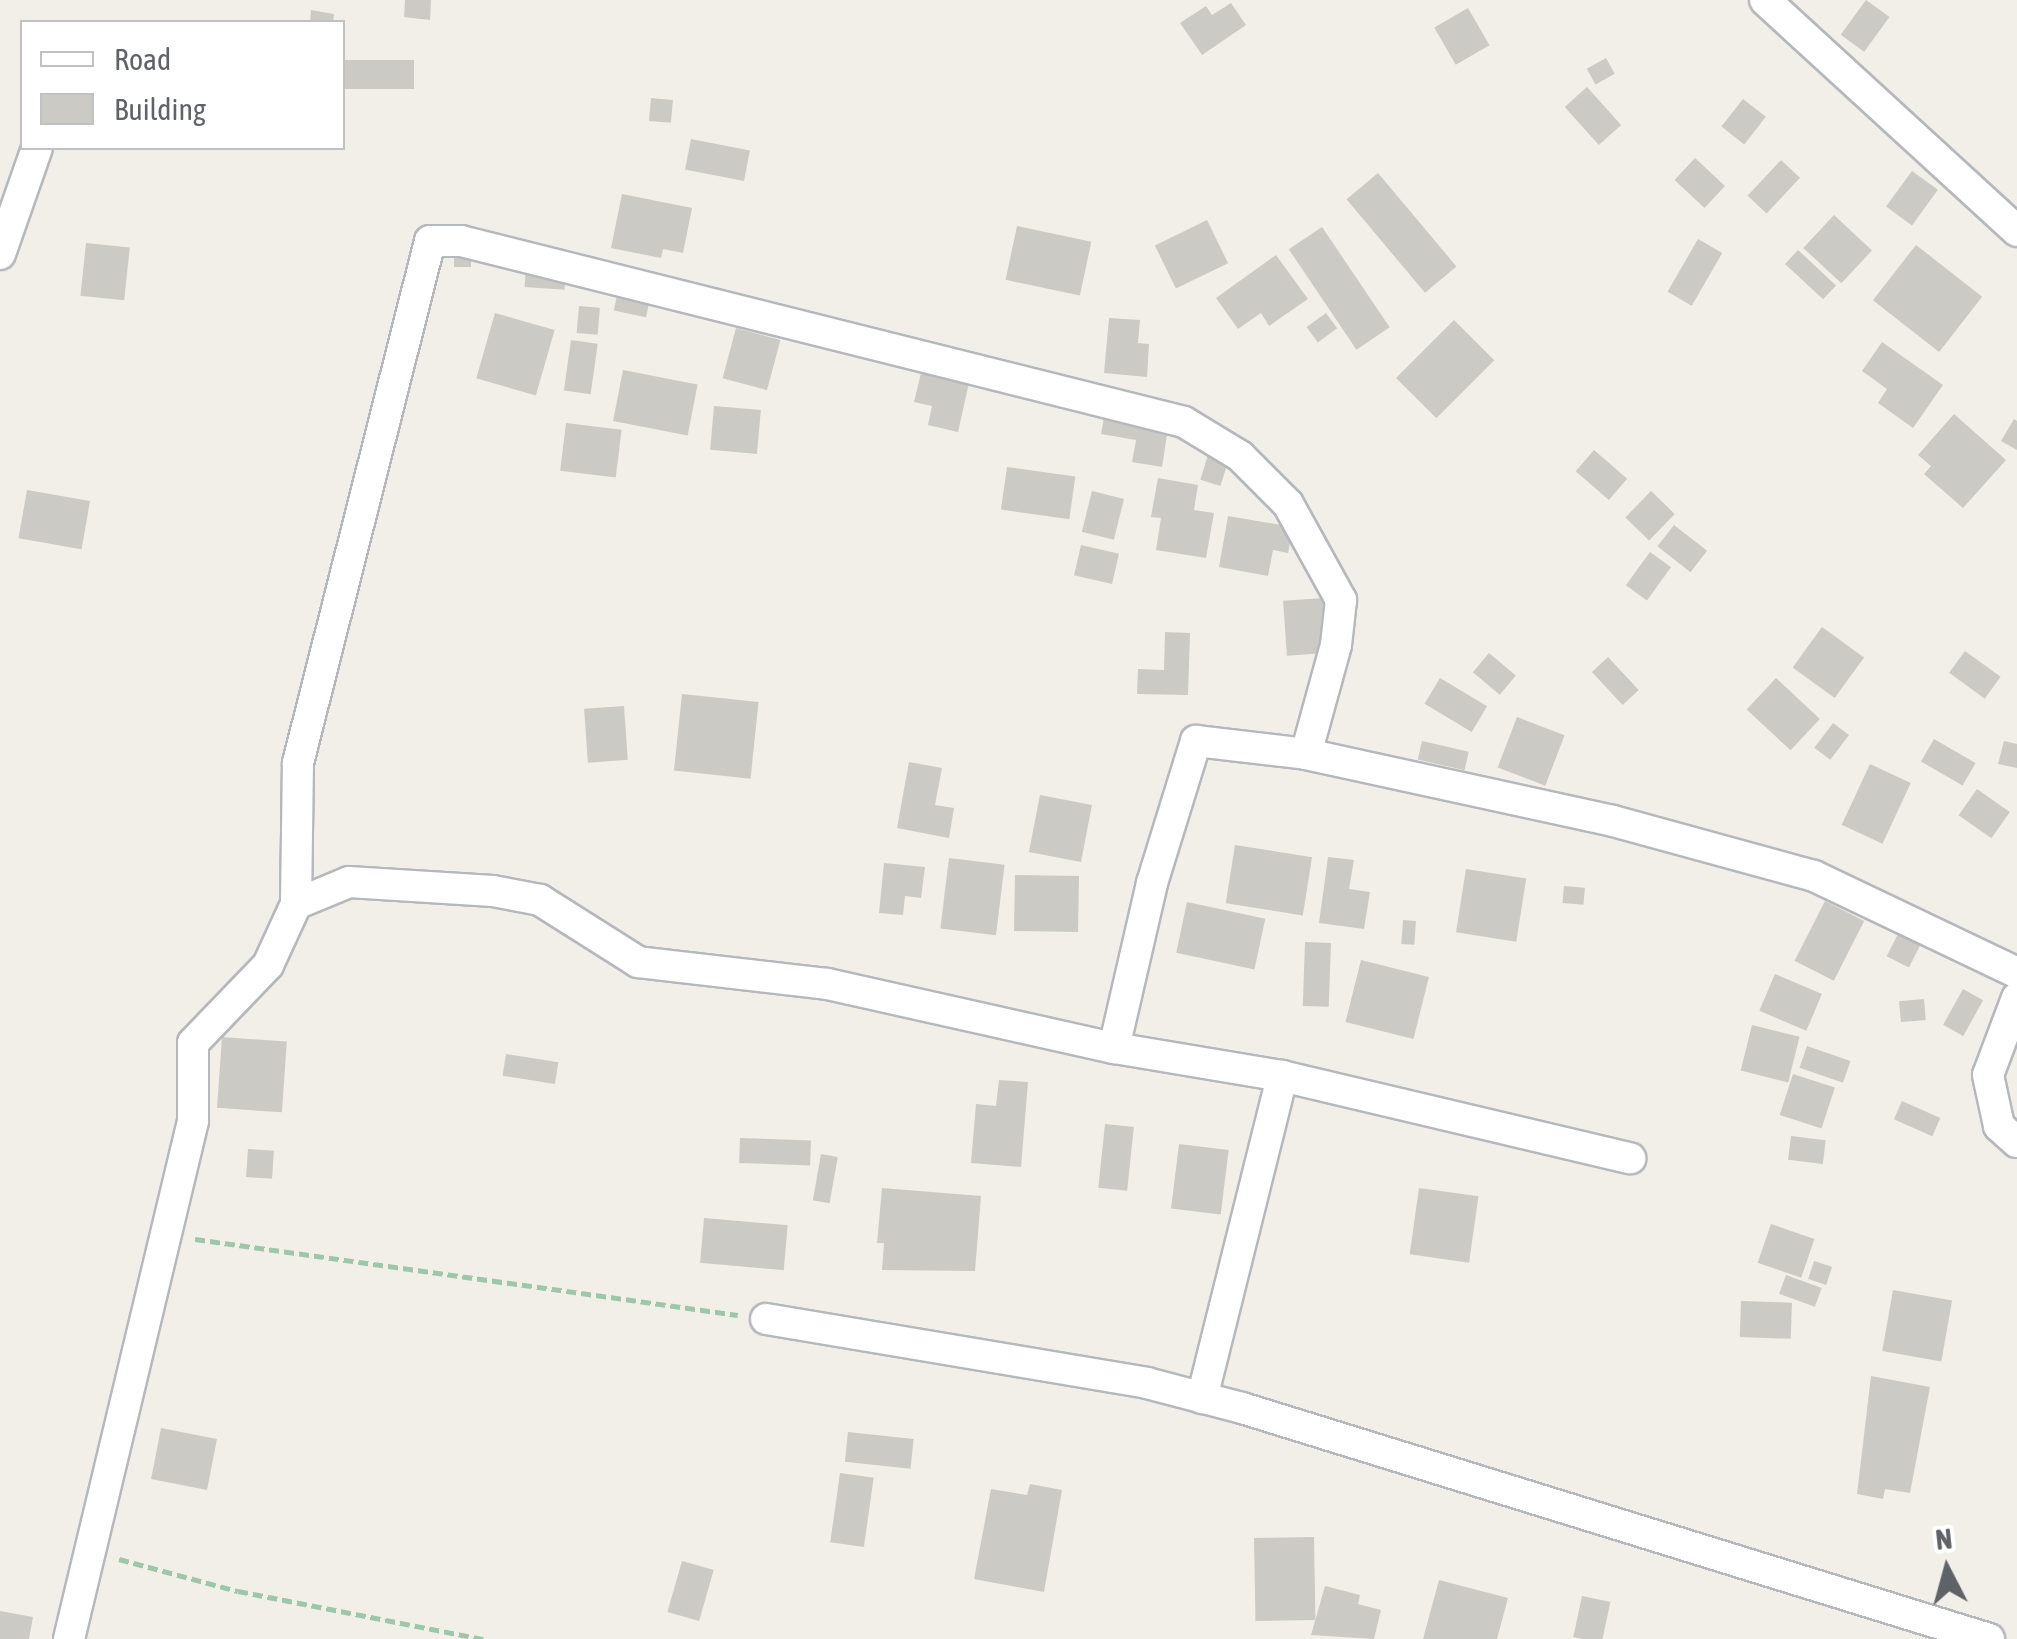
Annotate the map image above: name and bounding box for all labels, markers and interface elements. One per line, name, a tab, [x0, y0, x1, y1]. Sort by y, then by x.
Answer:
legend	[20, 20, 345, 150]
text: Road	[114, 42, 171, 76]
text: Building	[114, 92, 206, 126]
north arrow	[1897, 1519, 1997, 1619]
text: N	[1934, 1522, 1954, 1556]

